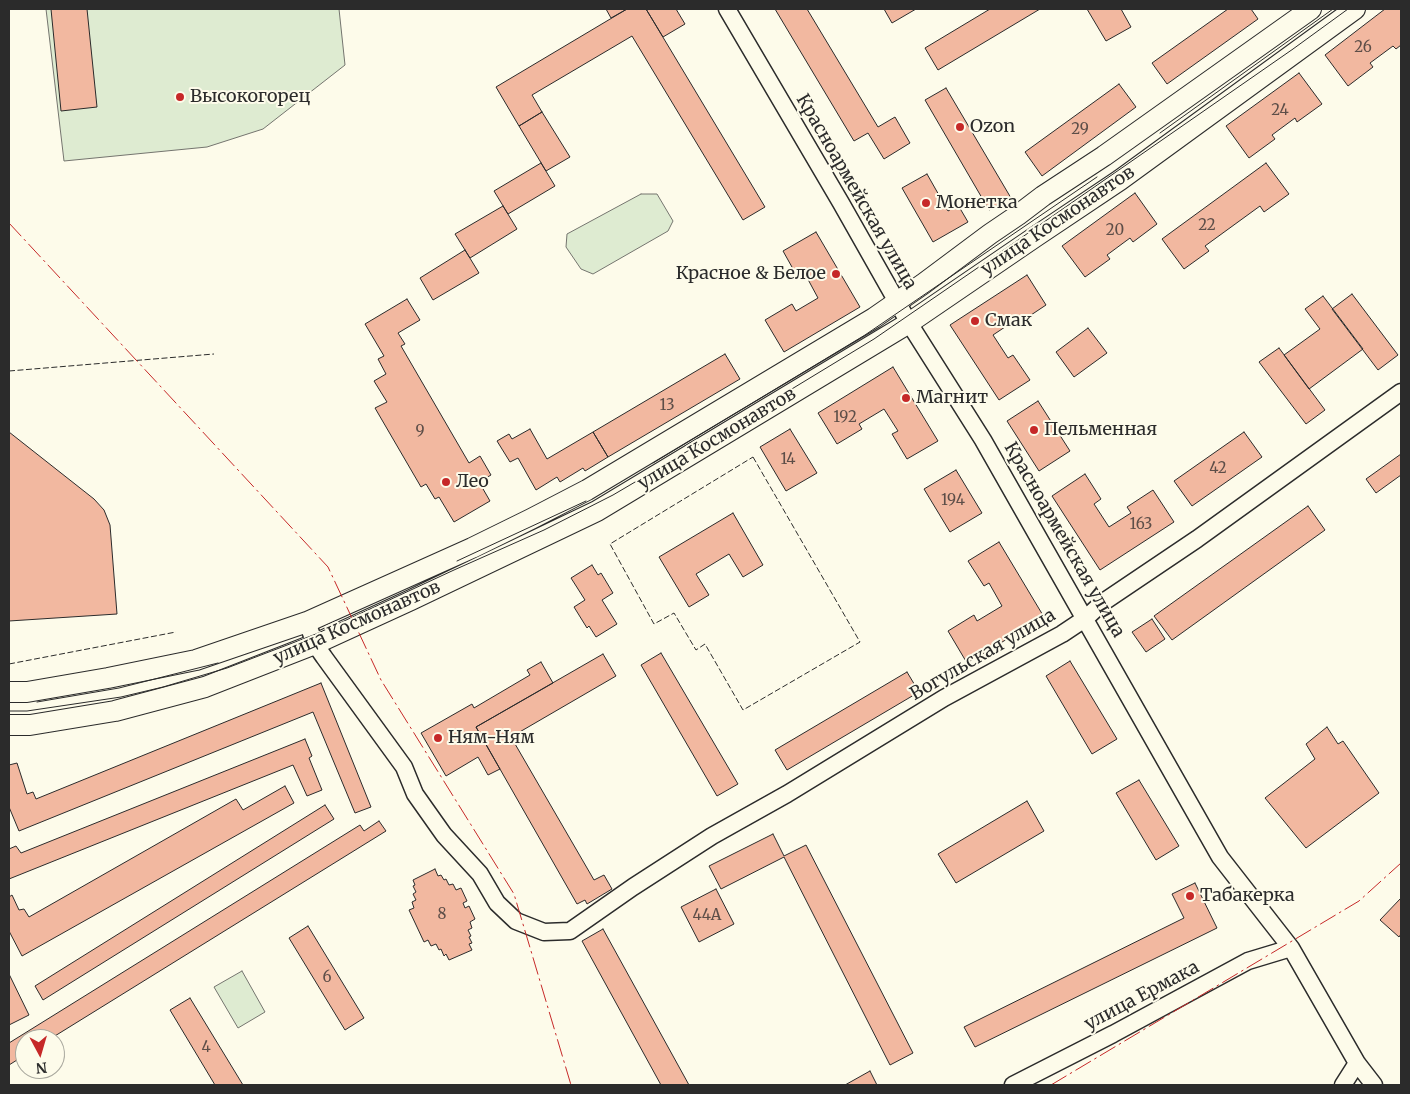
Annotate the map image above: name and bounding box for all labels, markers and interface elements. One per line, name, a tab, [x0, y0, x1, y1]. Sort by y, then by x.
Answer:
house number: 26	[1354, 39, 1372, 57]
place label: Высокогорец	[190, 86, 311, 108]
street label: Красноармейская улица	[791, 90, 921, 294]
marker: Высокогорец	[174, 91, 186, 103]
house number: 24	[1271, 102, 1289, 120]
place label: Ozon	[970, 116, 1015, 138]
marker: Ozon	[954, 121, 966, 133]
house number: 29	[1071, 121, 1089, 139]
street label: улица Космонавтов	[977, 162, 1139, 280]
place label: Монетка	[936, 192, 1018, 214]
marker: Монетка	[920, 197, 932, 209]
house number: 22	[1198, 217, 1216, 235]
house number: 20	[1106, 222, 1124, 240]
place label: Красное & Белое	[676, 263, 826, 285]
marker: Красное & Белое	[830, 268, 842, 280]
place label: Смак	[985, 310, 1032, 332]
marker: Смак	[969, 315, 981, 327]
street label: улица Космонавтов	[634, 383, 800, 495]
place label: Магнит	[916, 387, 988, 409]
marker: Магнит	[900, 392, 912, 404]
house number: 13	[660, 397, 674, 415]
house number: 192	[833, 409, 857, 427]
place label: Пельменная	[1044, 419, 1157, 441]
house number: 9	[415, 423, 425, 441]
marker: Пельменная	[1028, 424, 1040, 436]
street label: Красноармейская улица	[999, 438, 1129, 642]
house number: 14	[780, 451, 796, 469]
house number: 42	[1209, 460, 1227, 478]
place label: Лео	[456, 471, 489, 493]
marker: Лео	[440, 476, 452, 488]
house number: 194	[941, 492, 965, 510]
house number: 163	[1130, 516, 1152, 534]
street label: улица Космонавтов	[270, 576, 444, 670]
street label: Вогульская улица	[907, 605, 1059, 705]
place label: Ням-Ням	[448, 727, 535, 749]
marker: Ням-Ням	[432, 732, 444, 744]
place label: Табакерка	[1200, 885, 1295, 907]
marker: Табакерка	[1184, 890, 1196, 902]
house number: 8	[438, 906, 446, 924]
house number: 44А	[693, 907, 721, 925]
street label: улица Ермака	[1081, 957, 1203, 1035]
house number: 6	[322, 969, 332, 987]
north arrow	[15, 1029, 65, 1079]
house number: 4	[201, 1039, 211, 1057]
text: N	[35, 1058, 48, 1077]

